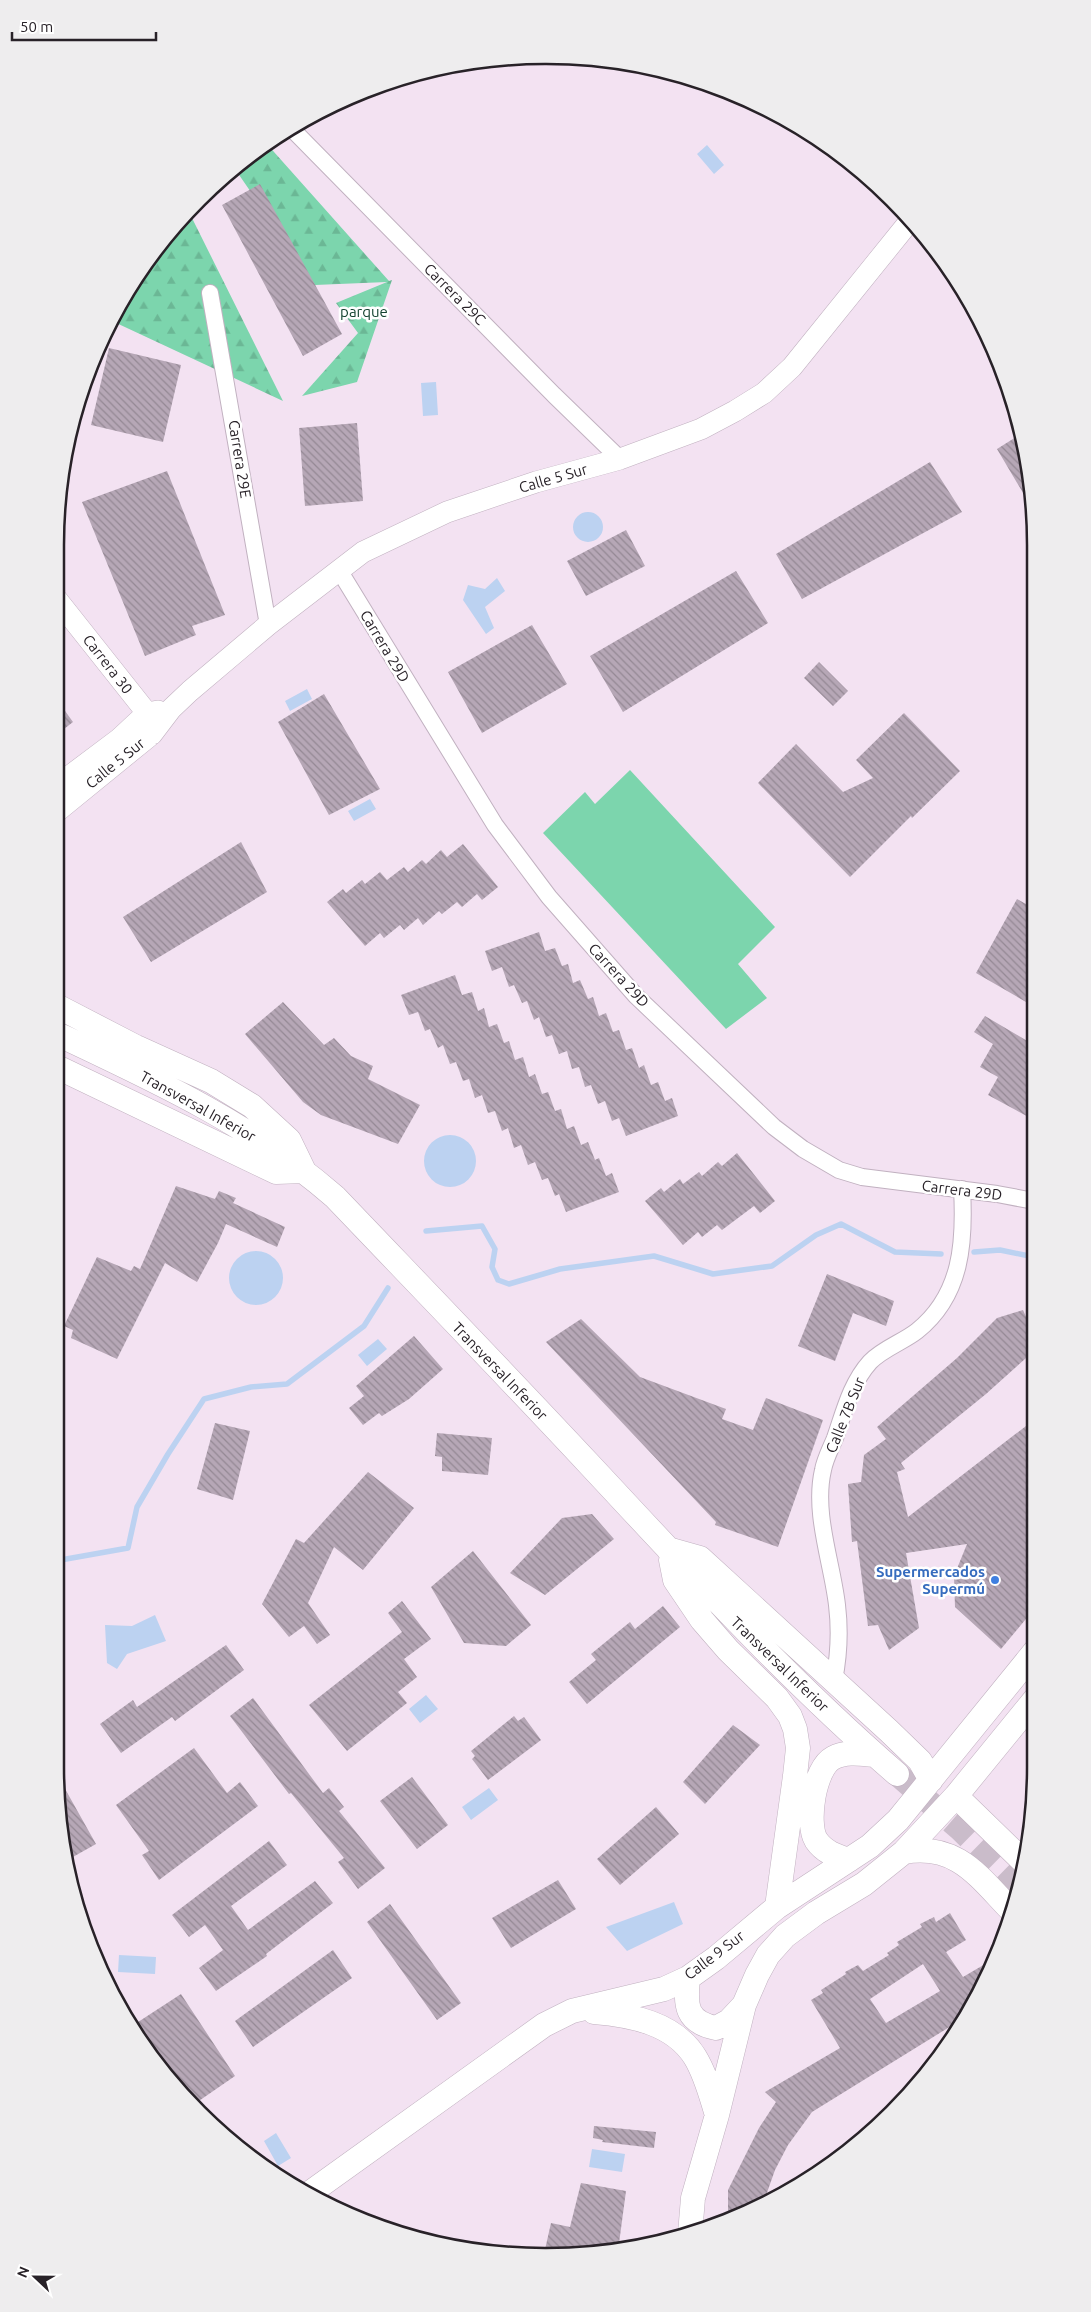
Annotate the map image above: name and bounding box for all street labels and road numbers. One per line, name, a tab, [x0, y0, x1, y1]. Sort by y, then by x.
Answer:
street label: Carrera 29C	[421, 260, 489, 328]
street label: Carrera 29E	[225, 419, 255, 499]
street label: Calle 5 Sur	[517, 460, 590, 496]
street label: Carrera 29D	[357, 607, 413, 685]
street label: Carrera 30	[80, 631, 136, 697]
street label: Calle 5 Sur	[82, 734, 148, 792]
street label: Carrera 29D	[585, 940, 653, 1010]
street label: Transversal Inferior	[137, 1067, 259, 1145]
street label: Carrera 29D	[921, 1177, 1003, 1203]
street label: Transversal Inferior	[449, 1319, 551, 1424]
street label: Calle 7B Sur	[822, 1374, 868, 1455]
street label: Transversal Inferior	[728, 1613, 833, 1715]
street label: Calle 9 Sur	[681, 1927, 748, 1983]

